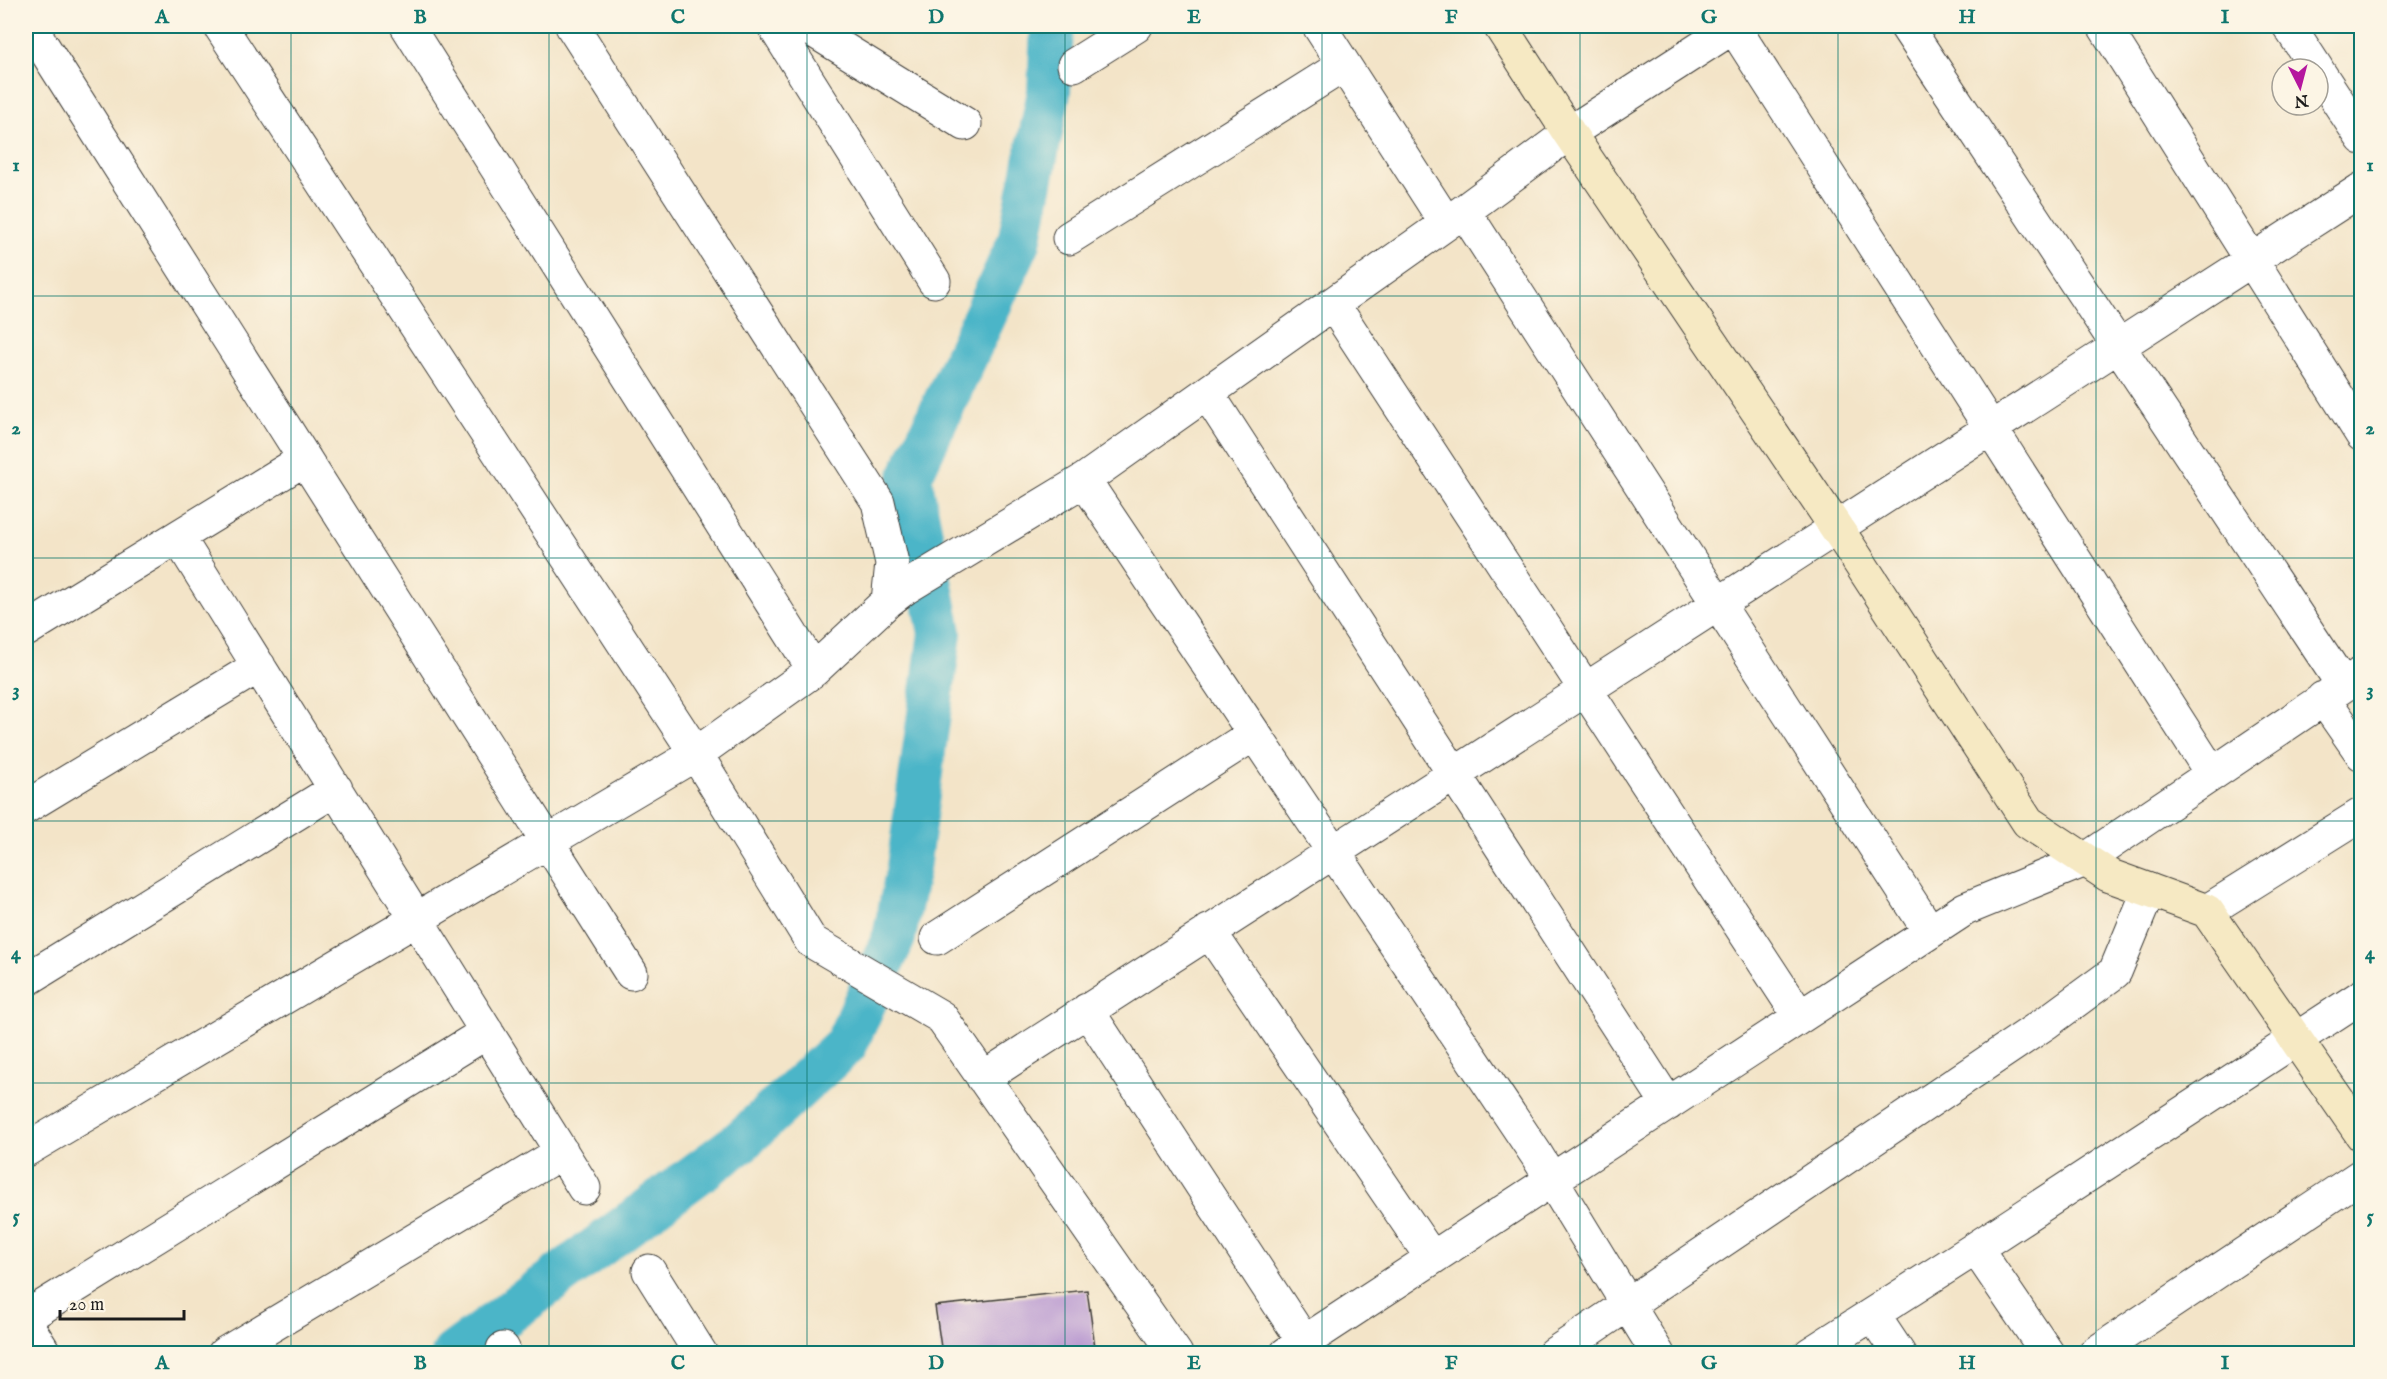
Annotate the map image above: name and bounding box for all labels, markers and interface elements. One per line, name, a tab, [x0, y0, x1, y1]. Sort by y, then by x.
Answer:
text: A	[154, 5, 170, 30]
text: B	[413, 5, 427, 30]
text: C	[671, 5, 685, 30]
text: D	[928, 5, 944, 30]
text: E	[1187, 5, 1201, 30]
text: F	[1445, 5, 1458, 30]
text: G	[1701, 5, 1718, 30]
text: H	[1958, 5, 1976, 30]
text: I	[2221, 5, 2230, 30]
north arrow	[2270, 57, 2330, 117]
text: N	[2293, 89, 2310, 111]
text: 1	[12, 153, 20, 178]
text: 1	[2366, 153, 2374, 178]
text: 2	[11, 416, 21, 441]
text: 2	[2365, 416, 2375, 441]
text: 3	[12, 678, 20, 703]
text: 3	[2366, 678, 2374, 703]
text: 4	[11, 941, 22, 966]
text: 4	[2365, 941, 2376, 966]
text: 5	[12, 1204, 20, 1229]
text: 5	[2366, 1204, 2374, 1229]
scale bar	[60, 1283, 184, 1321]
text: 20 m	[69, 1294, 104, 1317]
text: A	[154, 1351, 170, 1376]
text: B	[413, 1351, 427, 1376]
text: C	[671, 1351, 685, 1376]
text: D	[928, 1351, 944, 1376]
text: E	[1187, 1351, 1201, 1376]
text: F	[1445, 1351, 1458, 1376]
text: G	[1701, 1351, 1718, 1376]
text: H	[1958, 1351, 1976, 1376]
text: I	[2221, 1351, 2230, 1376]

